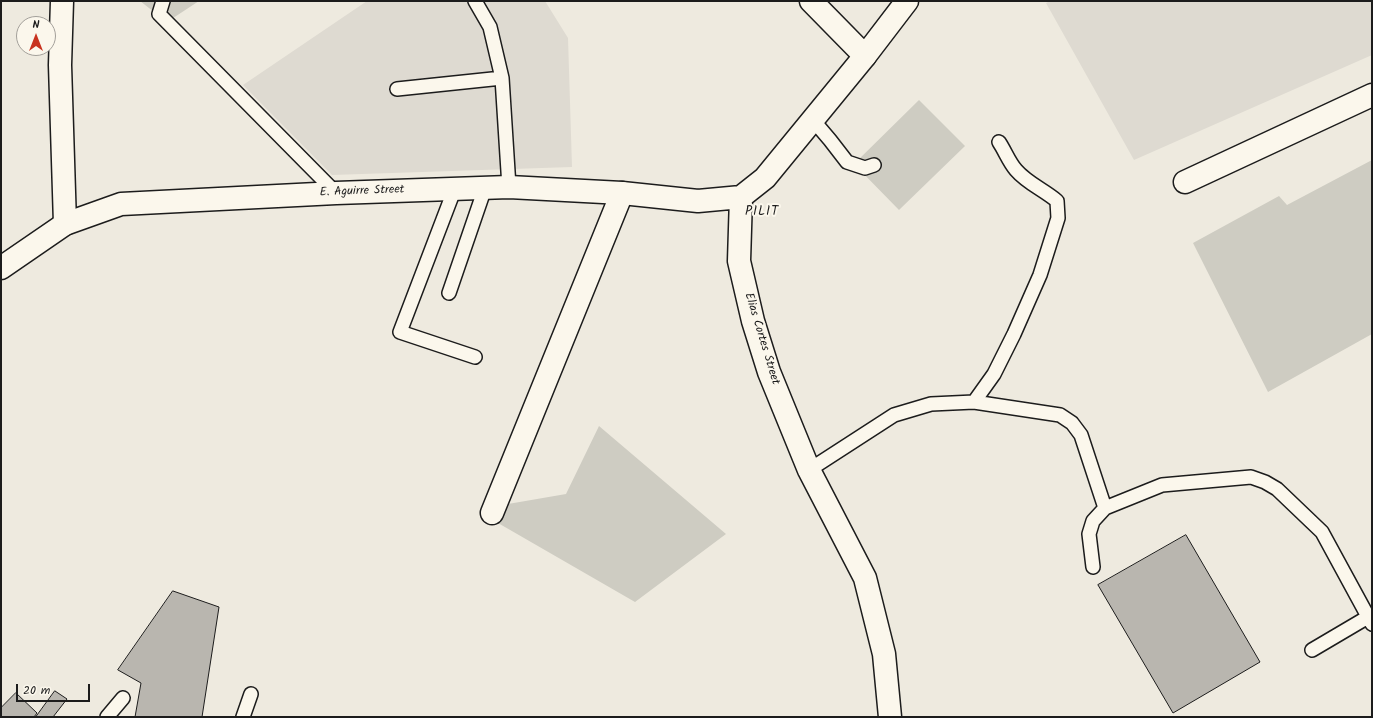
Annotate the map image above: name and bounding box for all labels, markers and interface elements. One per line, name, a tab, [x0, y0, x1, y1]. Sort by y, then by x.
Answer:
north arrow	[16, 16, 56, 56]
text: N	[33, 16, 39, 34]
street label: E. Aguirre Street	[319, 183, 405, 201]
district label: PILIT	[745, 205, 779, 221]
street label: Elias Cortes Street	[740, 291, 782, 387]
scale bar	[18, 676, 92, 702]
text: 20 m	[23, 681, 50, 700]

